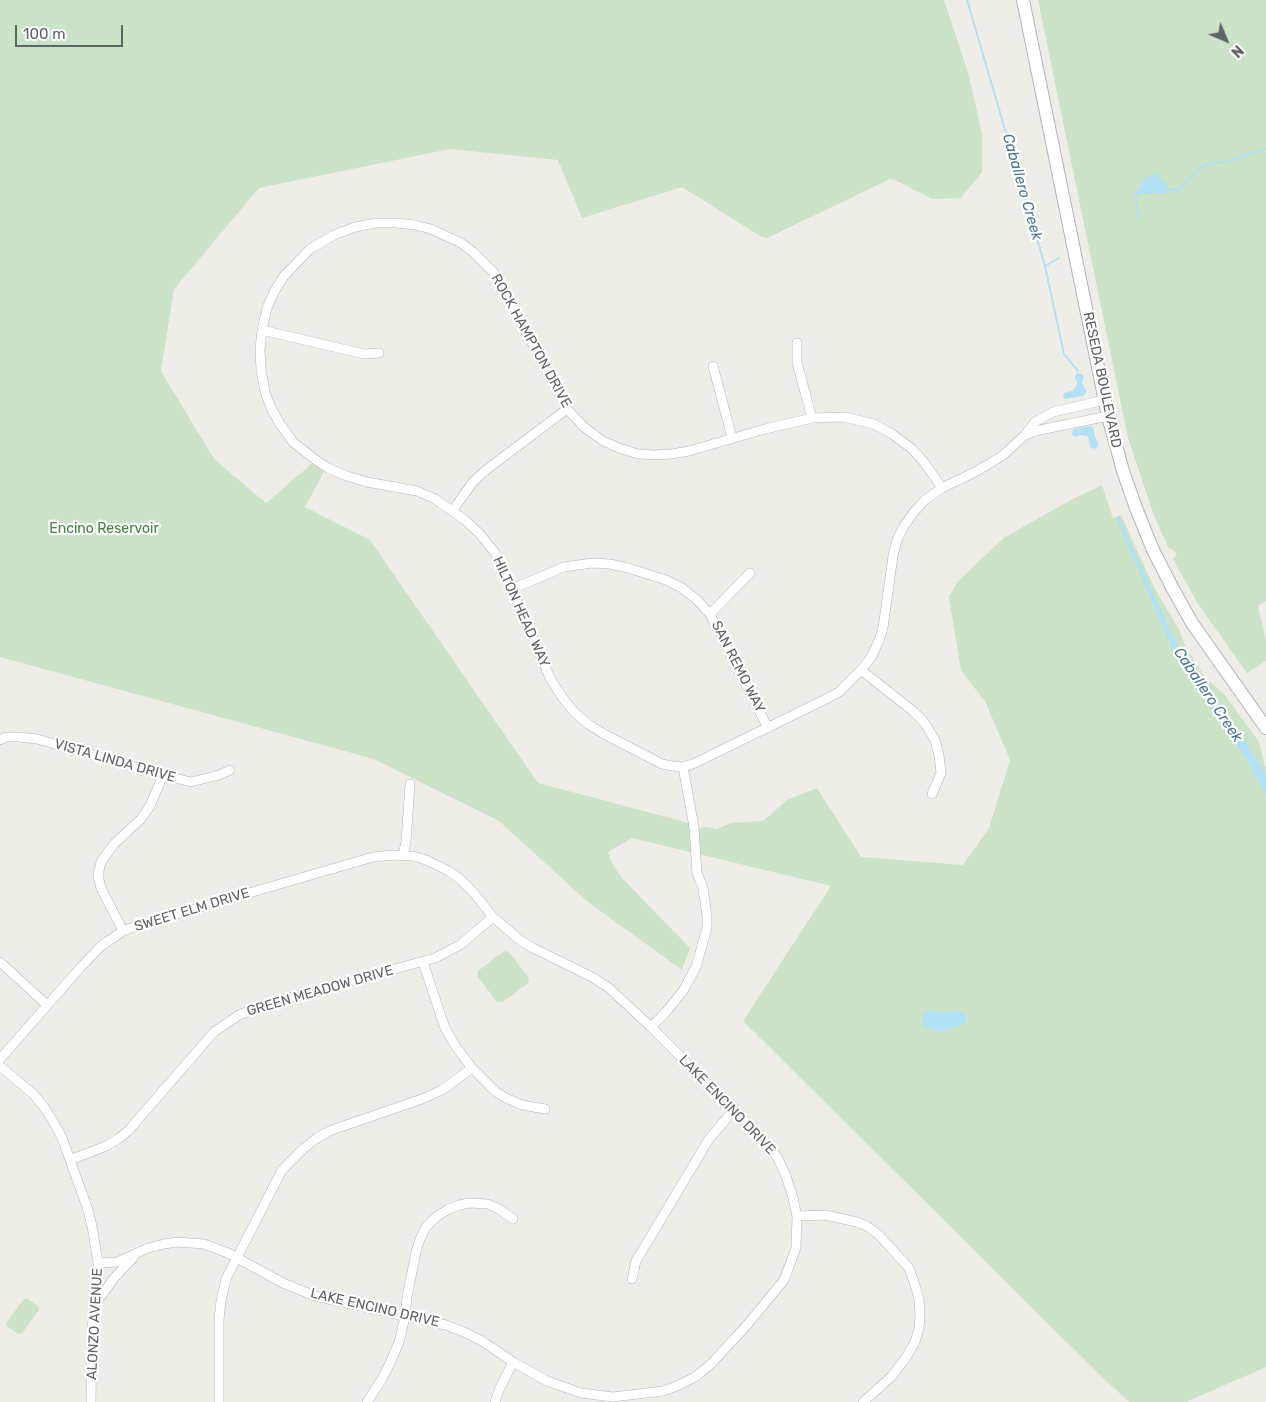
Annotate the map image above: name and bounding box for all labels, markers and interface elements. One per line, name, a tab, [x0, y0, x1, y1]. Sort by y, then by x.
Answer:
scale bar	[18, 15, 125, 47]
north arrow	[1201, 15, 1251, 65]
text: 100 m	[23, 25, 65, 43]
text: N	[1227, 41, 1247, 61]
water label: Caballero Creek	[998, 132, 1046, 242]
street label: ROCK HAMPTON DRIVE	[487, 271, 575, 411]
street label: RESEDA BOULEVARD	[1079, 310, 1125, 450]
park label: Encino Reservoir	[49, 521, 159, 537]
street label: HILTON HEAD WAY	[489, 554, 553, 670]
street label: SAN REMO WAY	[708, 618, 768, 716]
water label: Caballero Creek	[1170, 644, 1246, 746]
street label: VISTA LINDA DRIVE	[52, 736, 178, 786]
street label: SWEET ELM DRIVE	[132, 885, 252, 935]
street label: GREEN MEADOW DRIVE	[245, 962, 395, 1020]
street label: LAKE ENCINO DRIVE	[675, 1052, 779, 1158]
street label: ALONZO AVENUE	[84, 1268, 106, 1380]
street label: LAKE ENCINO DRIVE	[309, 1285, 441, 1331]

